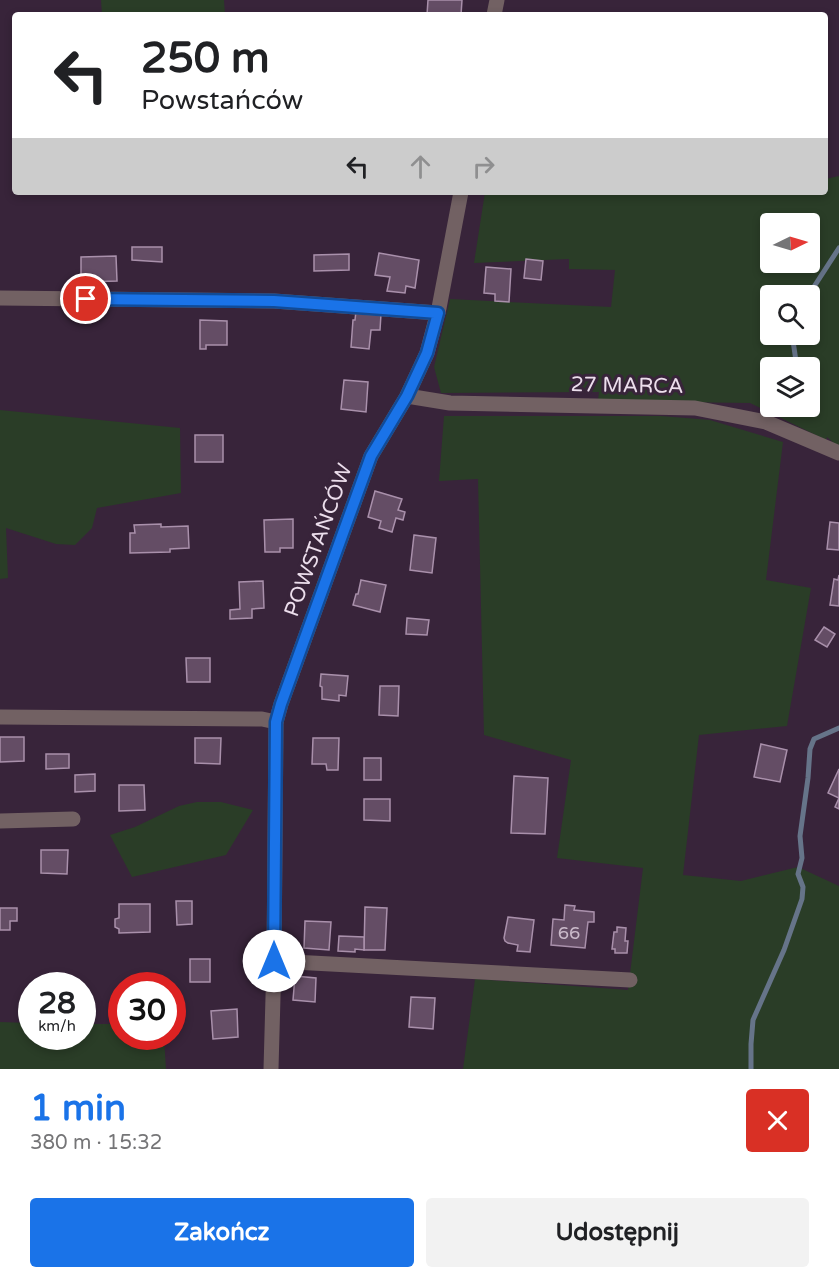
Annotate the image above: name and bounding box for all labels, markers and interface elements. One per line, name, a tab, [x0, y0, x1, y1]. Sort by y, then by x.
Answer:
text: 250 m	[141, 33, 270, 84]
icon: left	[42, 36, 120, 114]
text: Powstańców	[141, 84, 303, 117]
icon: left	[341, 150, 374, 183]
icon: ahead	[404, 150, 437, 183]
icon: right	[467, 150, 500, 183]
north arrow	[760, 213, 820, 273]
map controls	[760, 213, 820, 417]
pin	[60, 273, 111, 324]
icon: arrive	[69, 282, 102, 315]
button: search	[760, 285, 820, 345]
button: layers	[760, 357, 820, 417]
street label: 27 MARCA	[570, 372, 684, 399]
street label: POWSTAŃCÓW	[279, 460, 358, 620]
house number: 66	[558, 922, 580, 944]
position arrow	[242, 929, 306, 993]
speed limit sign: 30	[108, 972, 186, 1050]
text: 28	[38, 985, 76, 1022]
text: km/h	[38, 1017, 76, 1035]
text: 1 min	[30, 1087, 126, 1130]
button: close	[746, 1089, 809, 1152]
text: 380 m · 15:32	[30, 1131, 162, 1155]
button: Zakończ	[30, 1198, 414, 1267]
button: Udostępnij	[426, 1198, 809, 1267]

